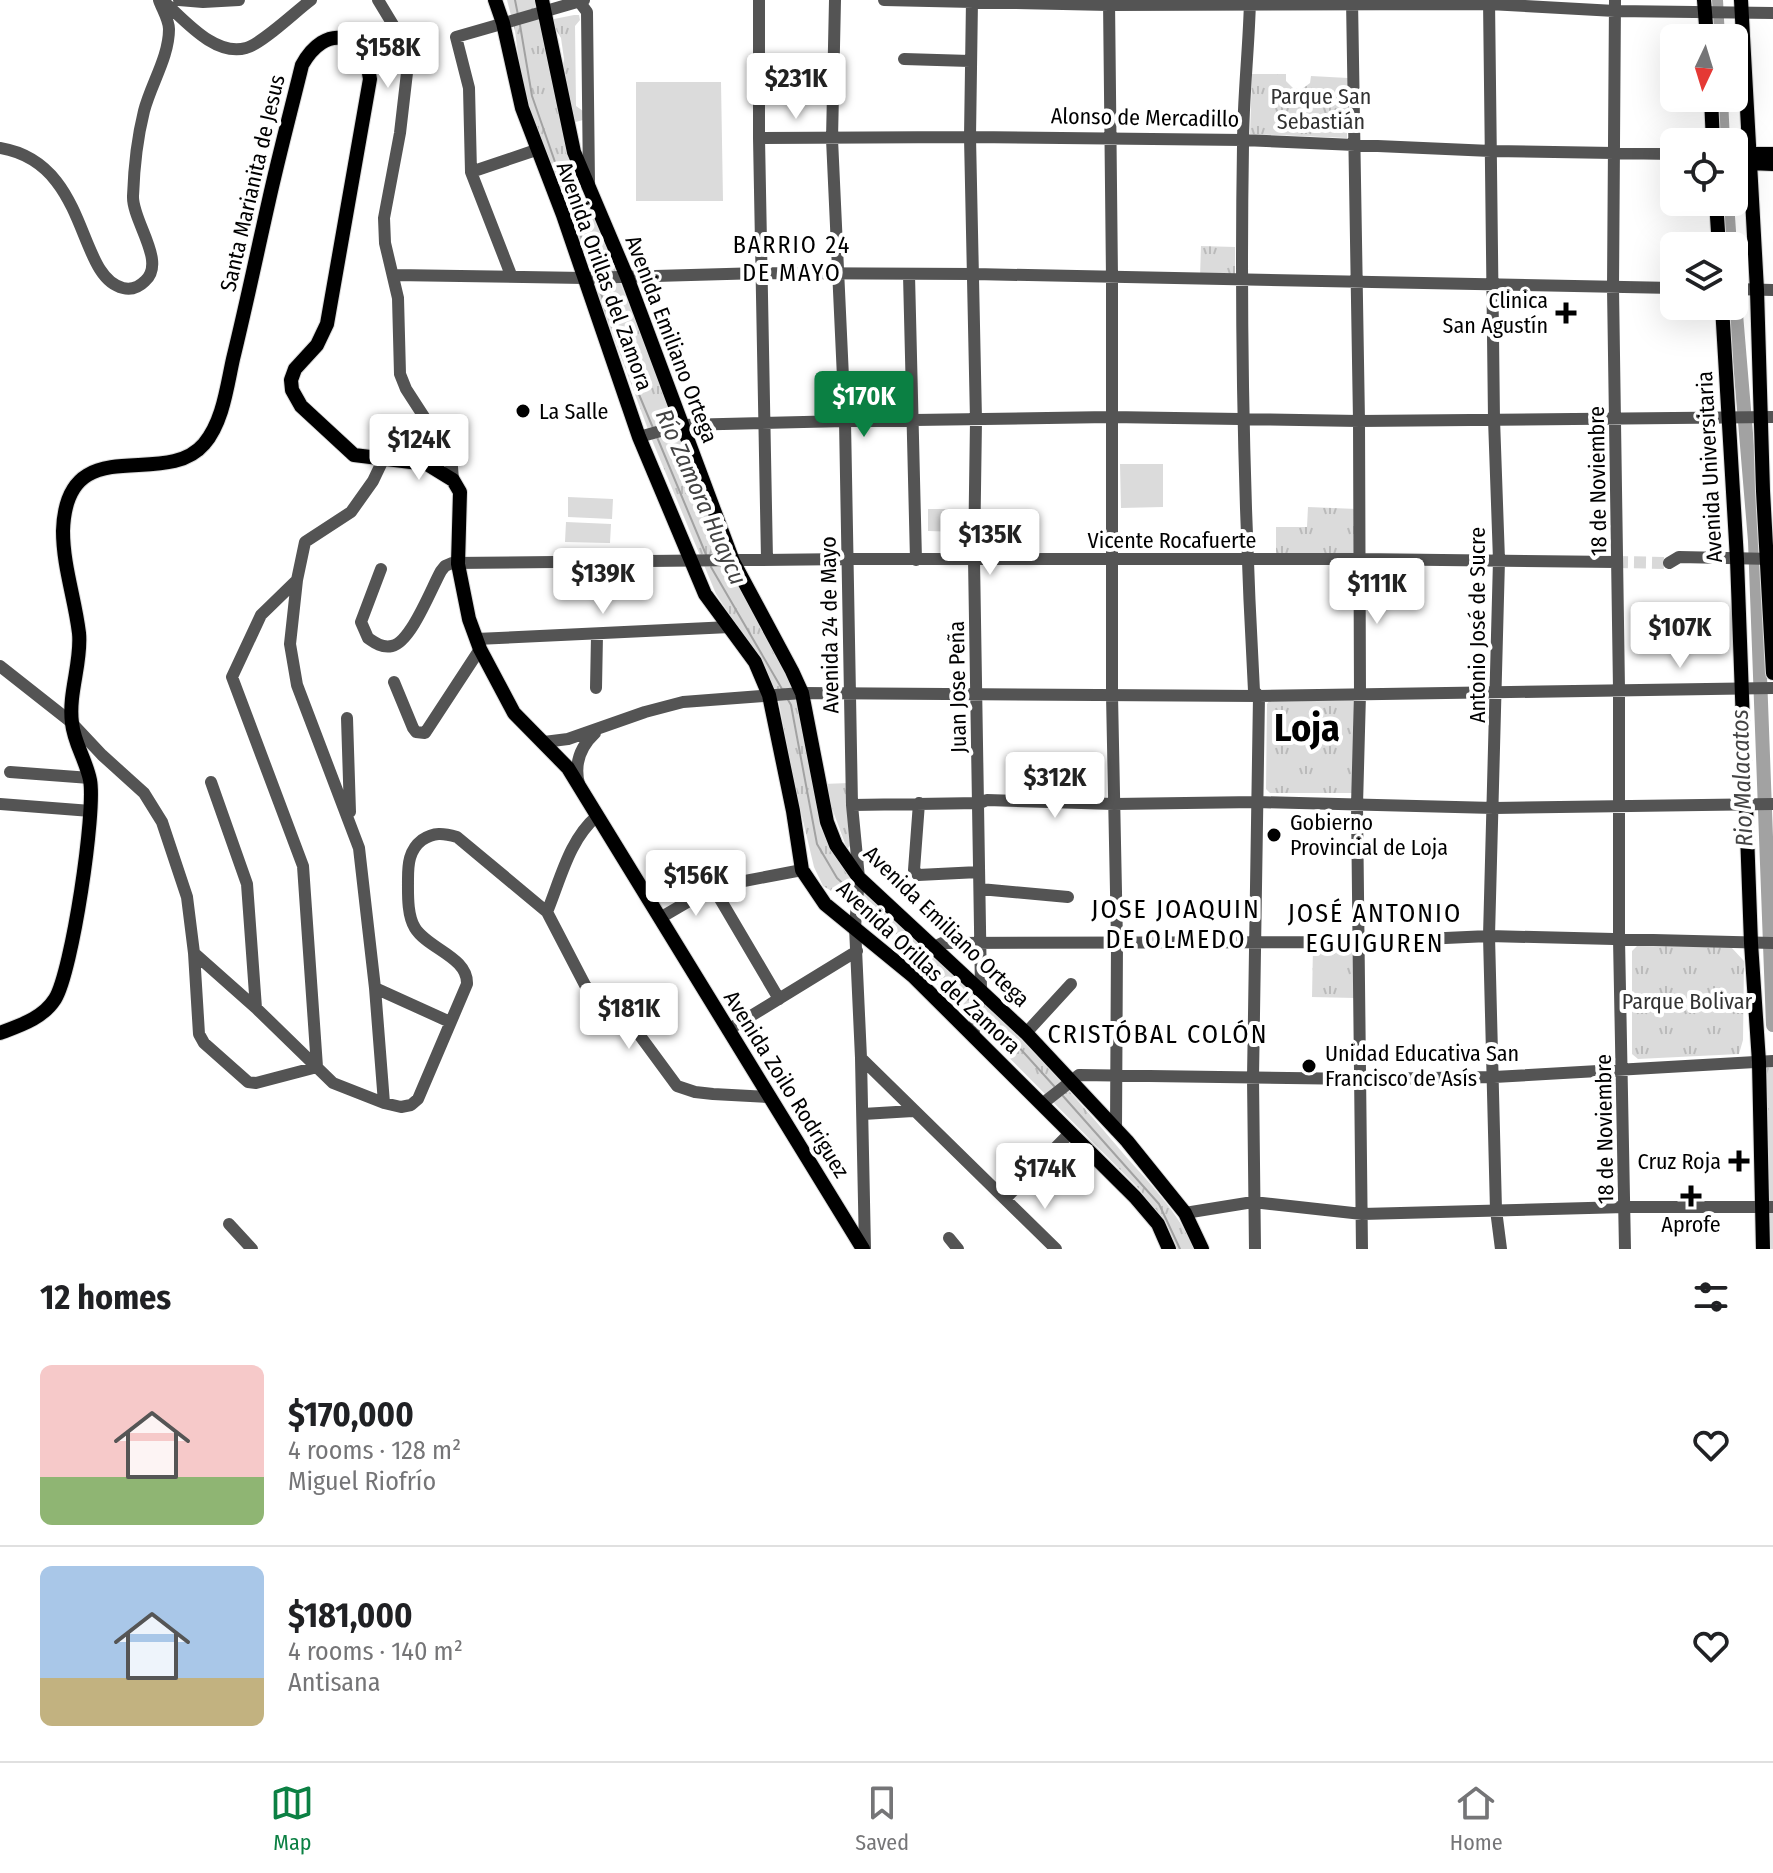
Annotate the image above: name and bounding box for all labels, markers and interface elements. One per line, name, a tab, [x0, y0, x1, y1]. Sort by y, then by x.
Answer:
pin: $158K	[332, 22, 444, 90]
north arrow	[1660, 24, 1748, 112]
map controls	[1660, 24, 1748, 320]
text: $158K	[356, 32, 420, 63]
pin: $231K	[740, 53, 852, 121]
text: $231K	[765, 63, 827, 94]
street label: Santa Marianita de Jesus	[214, 72, 291, 294]
park label: Parque San Sebastián	[1271, 83, 1371, 135]
street label: Alonso de Mercadillo	[1051, 102, 1239, 133]
button: locate	[1660, 128, 1748, 216]
street label: Avenida Orillas del Zamora	[551, 158, 659, 394]
district label: BARRIO 24 DE MAYO	[733, 231, 851, 287]
street label: Avenida Emiliano Ortega	[620, 232, 724, 447]
button: layers	[1660, 232, 1748, 320]
place label: Clinica San Agustín	[1443, 287, 1548, 339]
marker: Clinica San Agustín	[1555, 302, 1577, 324]
pin: $170K	[808, 371, 920, 439]
street label: Avenida Universitaria	[1691, 371, 1728, 563]
text: $170K	[832, 381, 896, 412]
place label: La Salle	[539, 398, 608, 425]
marker: La Salle	[514, 402, 532, 420]
water label: Río Zamora Huaycu	[650, 405, 752, 589]
street label: 18 de Noviembre	[1583, 406, 1612, 556]
pin: $124K	[363, 414, 475, 482]
text: $124K	[388, 424, 451, 455]
pin: $135K	[934, 509, 1046, 577]
text: $135K	[958, 519, 1022, 550]
street label: Vicente Rocafuerte	[1088, 527, 1256, 554]
street label: Antonio José de Sucre	[1464, 527, 1491, 723]
street label: Avenida 24 de Mayo	[814, 536, 845, 714]
pin: $139K	[547, 548, 659, 616]
text: $139K	[571, 558, 635, 589]
pin: $111K	[1321, 558, 1433, 626]
text: $111K	[1347, 568, 1407, 599]
pin: $107K	[1624, 602, 1736, 670]
text: $107K	[1649, 612, 1711, 643]
street label: Juan Jose Peña	[943, 621, 972, 753]
district label: Loja	[1274, 705, 1340, 751]
water label: Rio Malacatos	[1726, 709, 1758, 847]
pin: $312K	[999, 752, 1111, 820]
text: $312K	[1024, 762, 1086, 793]
place label: Gobierno Provincial de Loja	[1290, 809, 1448, 861]
marker: Gobierno Provincial de Loja	[1265, 826, 1283, 844]
street label: Avenida Emiliano Ortega	[858, 840, 1035, 1012]
pin: $156K	[640, 850, 752, 918]
text: $156K	[664, 860, 728, 891]
street label: Avenida Orillas del Zamora	[831, 875, 1026, 1060]
district label: JOSE JOAQUIN DE OLMEDO	[1091, 894, 1261, 955]
district label: JOSÉ ANTONIO EGUIGUREN	[1288, 898, 1462, 959]
pin: $181K	[573, 983, 685, 1051]
street label: Avenida Zoilo Rodriguez	[718, 986, 855, 1183]
park label: Parque Bolivar	[1622, 988, 1753, 1015]
text: $181K	[598, 993, 660, 1024]
district label: CRISTÓBAL COLÓN	[1048, 1019, 1268, 1050]
place label: Unidad Educativa San Francisco de Asís	[1325, 1040, 1519, 1092]
street label: 18 de Noviembre	[1590, 1054, 1619, 1204]
marker: Unidad Educativa San Francisco de Asís	[1300, 1057, 1318, 1075]
pin: $174K	[989, 1143, 1101, 1211]
place label: Cruz Roja	[1638, 1148, 1721, 1175]
marker: Cruz Roja	[1728, 1150, 1750, 1172]
text: $174K	[1014, 1153, 1076, 1184]
marker: Aprofe	[1680, 1185, 1702, 1207]
place label: Aprofe	[1661, 1211, 1721, 1238]
icon: filters	[1689, 1275, 1733, 1319]
text: 12 homes	[40, 1277, 171, 1318]
text: $170,000	[288, 1394, 414, 1435]
icon: home	[104, 1397, 200, 1493]
icon: heart	[1689, 1423, 1733, 1467]
text: 4 rooms · 128 m²	[288, 1435, 461, 1466]
text: Miguel Riofrío	[288, 1466, 436, 1497]
text: $181,000	[288, 1595, 413, 1636]
icon: home	[104, 1598, 200, 1694]
icon: heart	[1689, 1624, 1733, 1668]
text: 4 rooms · 140 m²	[288, 1636, 463, 1667]
text: Antisana	[288, 1667, 381, 1698]
tab: Map	[270, 1781, 314, 1856]
tab: Saved	[855, 1781, 909, 1856]
tab: Home	[1450, 1781, 1503, 1856]

